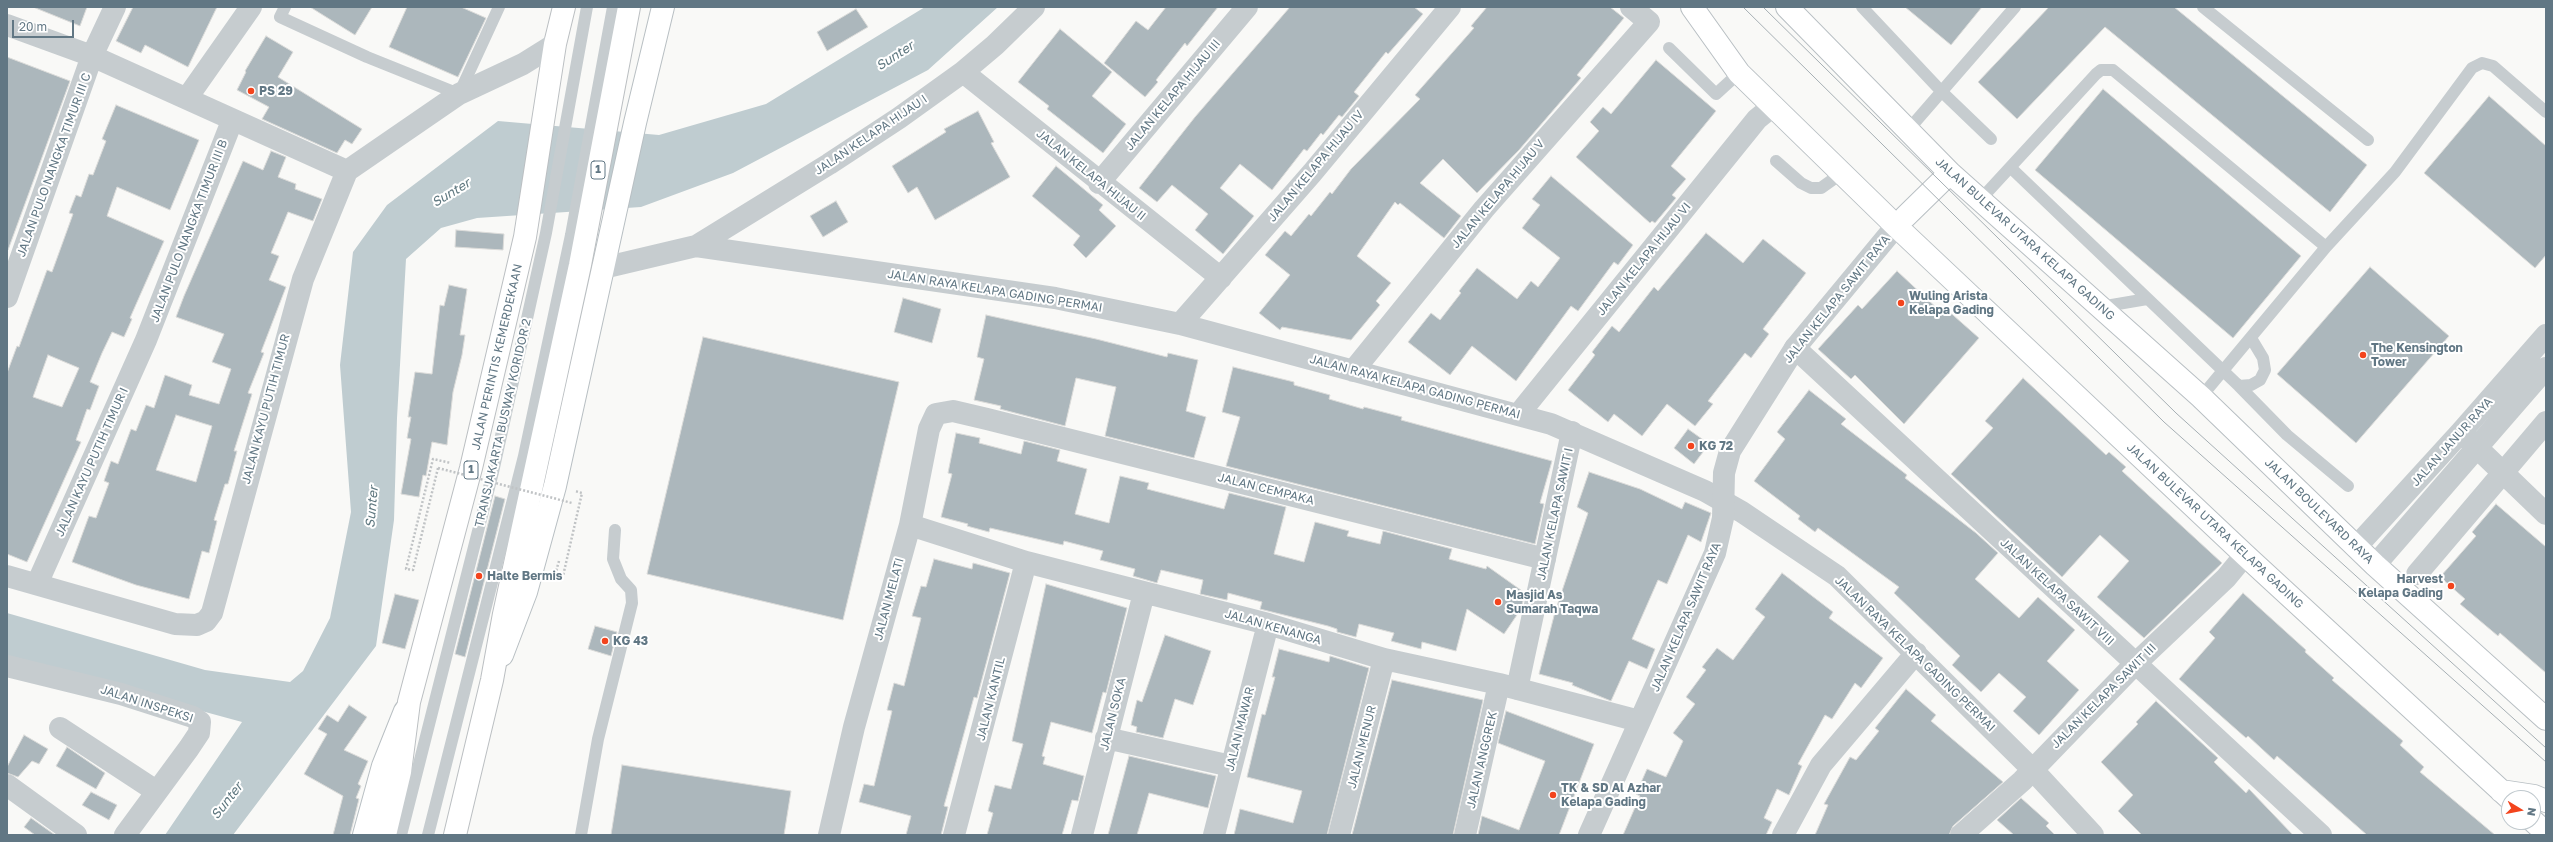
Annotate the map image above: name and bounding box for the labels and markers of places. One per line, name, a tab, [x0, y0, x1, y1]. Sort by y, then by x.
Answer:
place label: PS 29	[259, 84, 293, 98]
marker: PS 29	[246, 86, 256, 96]
place label: Wuling Arista Kelapa Gading	[1909, 289, 1994, 317]
marker: Wuling Arista Kelapa Gading	[1896, 298, 1906, 308]
place label: The Kensington Tower	[2371, 341, 2463, 369]
marker: The Kensington Tower	[2358, 350, 2368, 360]
place label: KG 72	[1699, 439, 1733, 453]
marker: KG 72	[1686, 441, 1696, 451]
place label: Halte Bermis	[487, 569, 562, 583]
marker: Halte Bermis	[474, 571, 484, 581]
place label: Harvest Kelapa Gading	[2358, 572, 2443, 600]
marker: Harvest Kelapa Gading	[2446, 581, 2456, 591]
place label: Masjid As Sumarah Taqwa	[1506, 588, 1598, 616]
marker: Masjid As Sumarah Taqwa	[1493, 597, 1503, 607]
place label: KG 43	[613, 634, 648, 648]
marker: KG 43	[600, 636, 610, 646]
place label: TK & SD Al Azhar Kelapa Gading	[1561, 781, 1661, 809]
marker: TK & SD Al Azhar Kelapa Gading	[1548, 790, 1558, 800]

